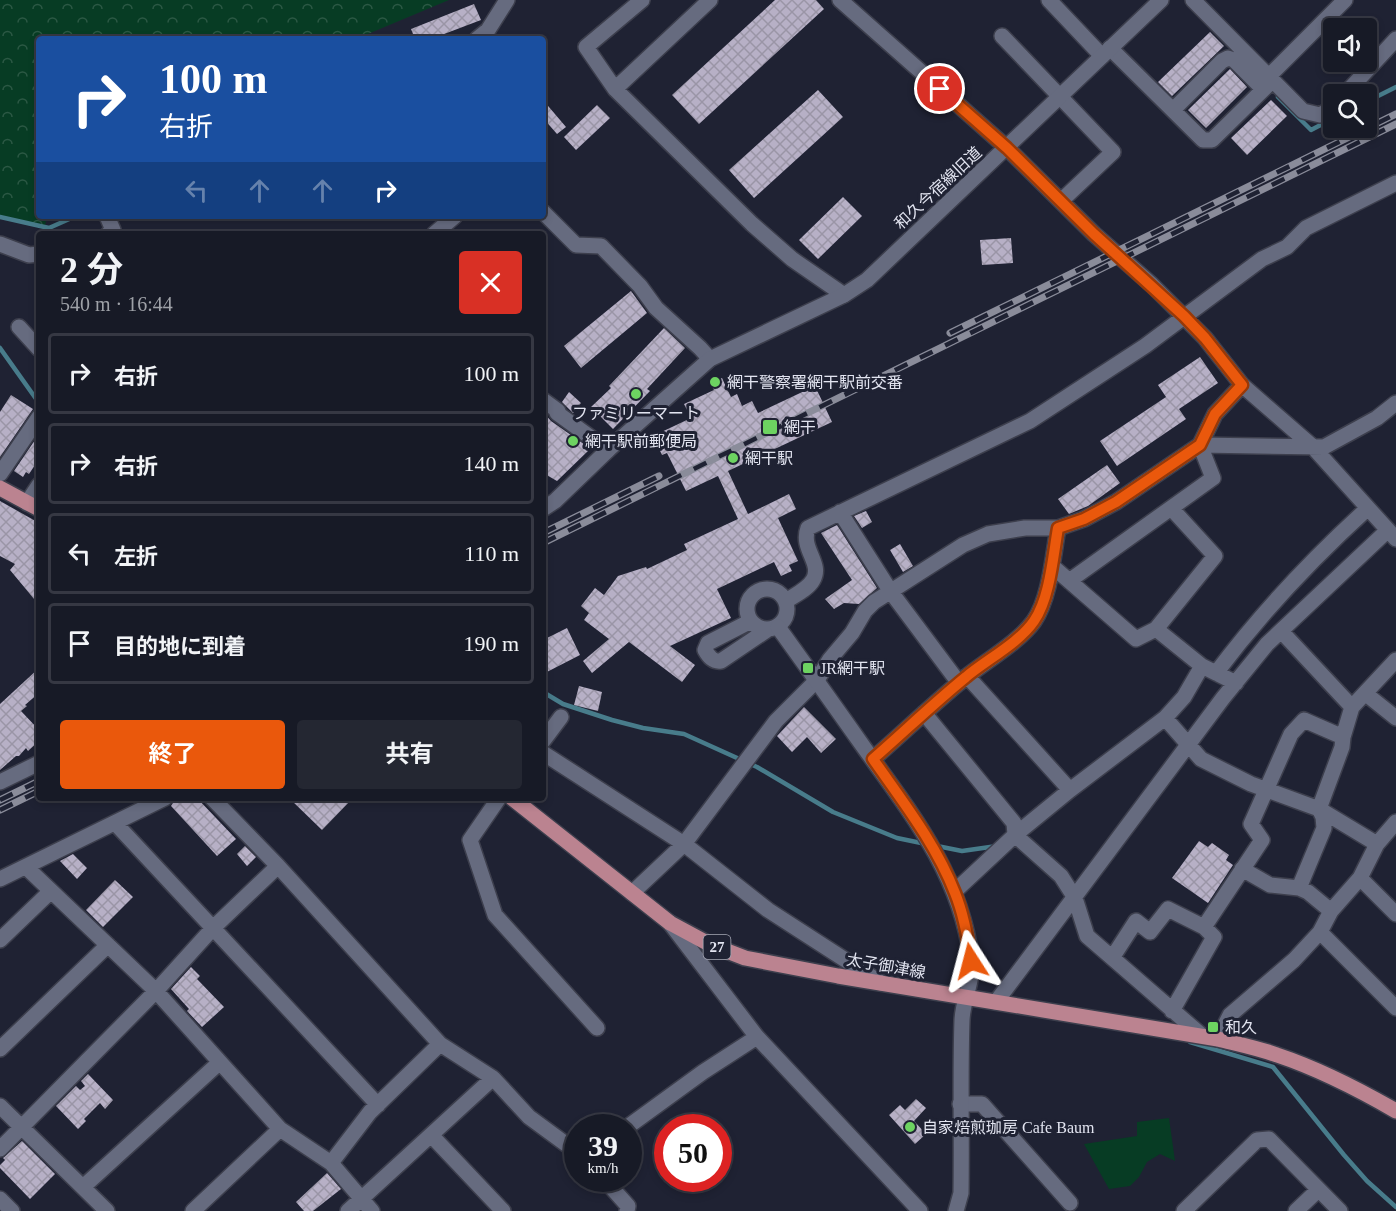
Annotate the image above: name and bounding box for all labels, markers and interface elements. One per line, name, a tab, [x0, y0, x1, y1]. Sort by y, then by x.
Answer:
map controls	[1323, 18, 1377, 138]
button: sound	[1323, 18, 1377, 72]
text: 100 m	[159, 56, 268, 102]
icon: right	[60, 60, 138, 138]
pin	[914, 63, 965, 114]
icon: arrive	[923, 72, 956, 105]
button: search	[1323, 84, 1377, 138]
text: 右折	[159, 112, 213, 142]
street label: 和久今宿線旧道	[891, 144, 985, 232]
icon: left	[180, 174, 213, 207]
icon: ahead	[243, 174, 276, 207]
icon: ahead	[306, 174, 339, 207]
icon: right	[369, 174, 402, 207]
text: 2 分	[60, 250, 123, 290]
button: close	[459, 251, 522, 314]
text: 540 m · 16:44	[60, 293, 173, 315]
icon: right	[63, 357, 96, 390]
text: 100 m	[463, 361, 519, 386]
text: 右折	[114, 364, 158, 389]
place label: 網干警察署網干駅前交番	[727, 374, 903, 391]
marker: 網干警察署網干駅前交番	[708, 375, 722, 389]
marker: ファミリーマート	[629, 387, 643, 401]
place label: ファミリーマート	[572, 405, 700, 422]
marker: 網干	[761, 418, 779, 436]
place label: 網干	[784, 419, 816, 436]
place label: 網干駅前郵便局	[585, 433, 697, 450]
marker: 網干駅前郵便局	[566, 434, 580, 448]
icon: right	[63, 447, 96, 480]
place label: 網干駅	[745, 450, 793, 467]
text: 140 m	[463, 451, 519, 476]
marker: 網干駅	[726, 451, 740, 465]
text: 右折	[114, 454, 158, 479]
icon: left	[63, 537, 96, 570]
text: 110 m	[464, 541, 519, 566]
text: 左折	[114, 544, 158, 569]
icon: arrive	[63, 627, 96, 660]
text: 190 m	[463, 631, 519, 656]
text: 目的地に到着	[114, 634, 246, 659]
place label: JR網干駅	[820, 660, 885, 677]
marker: JR網干駅	[801, 661, 815, 675]
button: 終了	[60, 720, 285, 789]
button: 共有	[297, 720, 522, 789]
position arrow	[939, 929, 1003, 993]
road number: 27	[704, 935, 730, 959]
street label: 太子御津線	[845, 951, 927, 981]
place label: 和久	[1225, 1019, 1257, 1036]
marker: 和久	[1206, 1020, 1220, 1034]
speed limit sign: 50	[654, 1114, 732, 1192]
place label: 自家焙煎珈房 Cafe Baum	[922, 1119, 1095, 1136]
marker: 自家焙煎珈房 Cafe Baum	[903, 1120, 917, 1134]
text: 39	[588, 1129, 618, 1162]
text: km/h	[588, 1160, 618, 1176]

